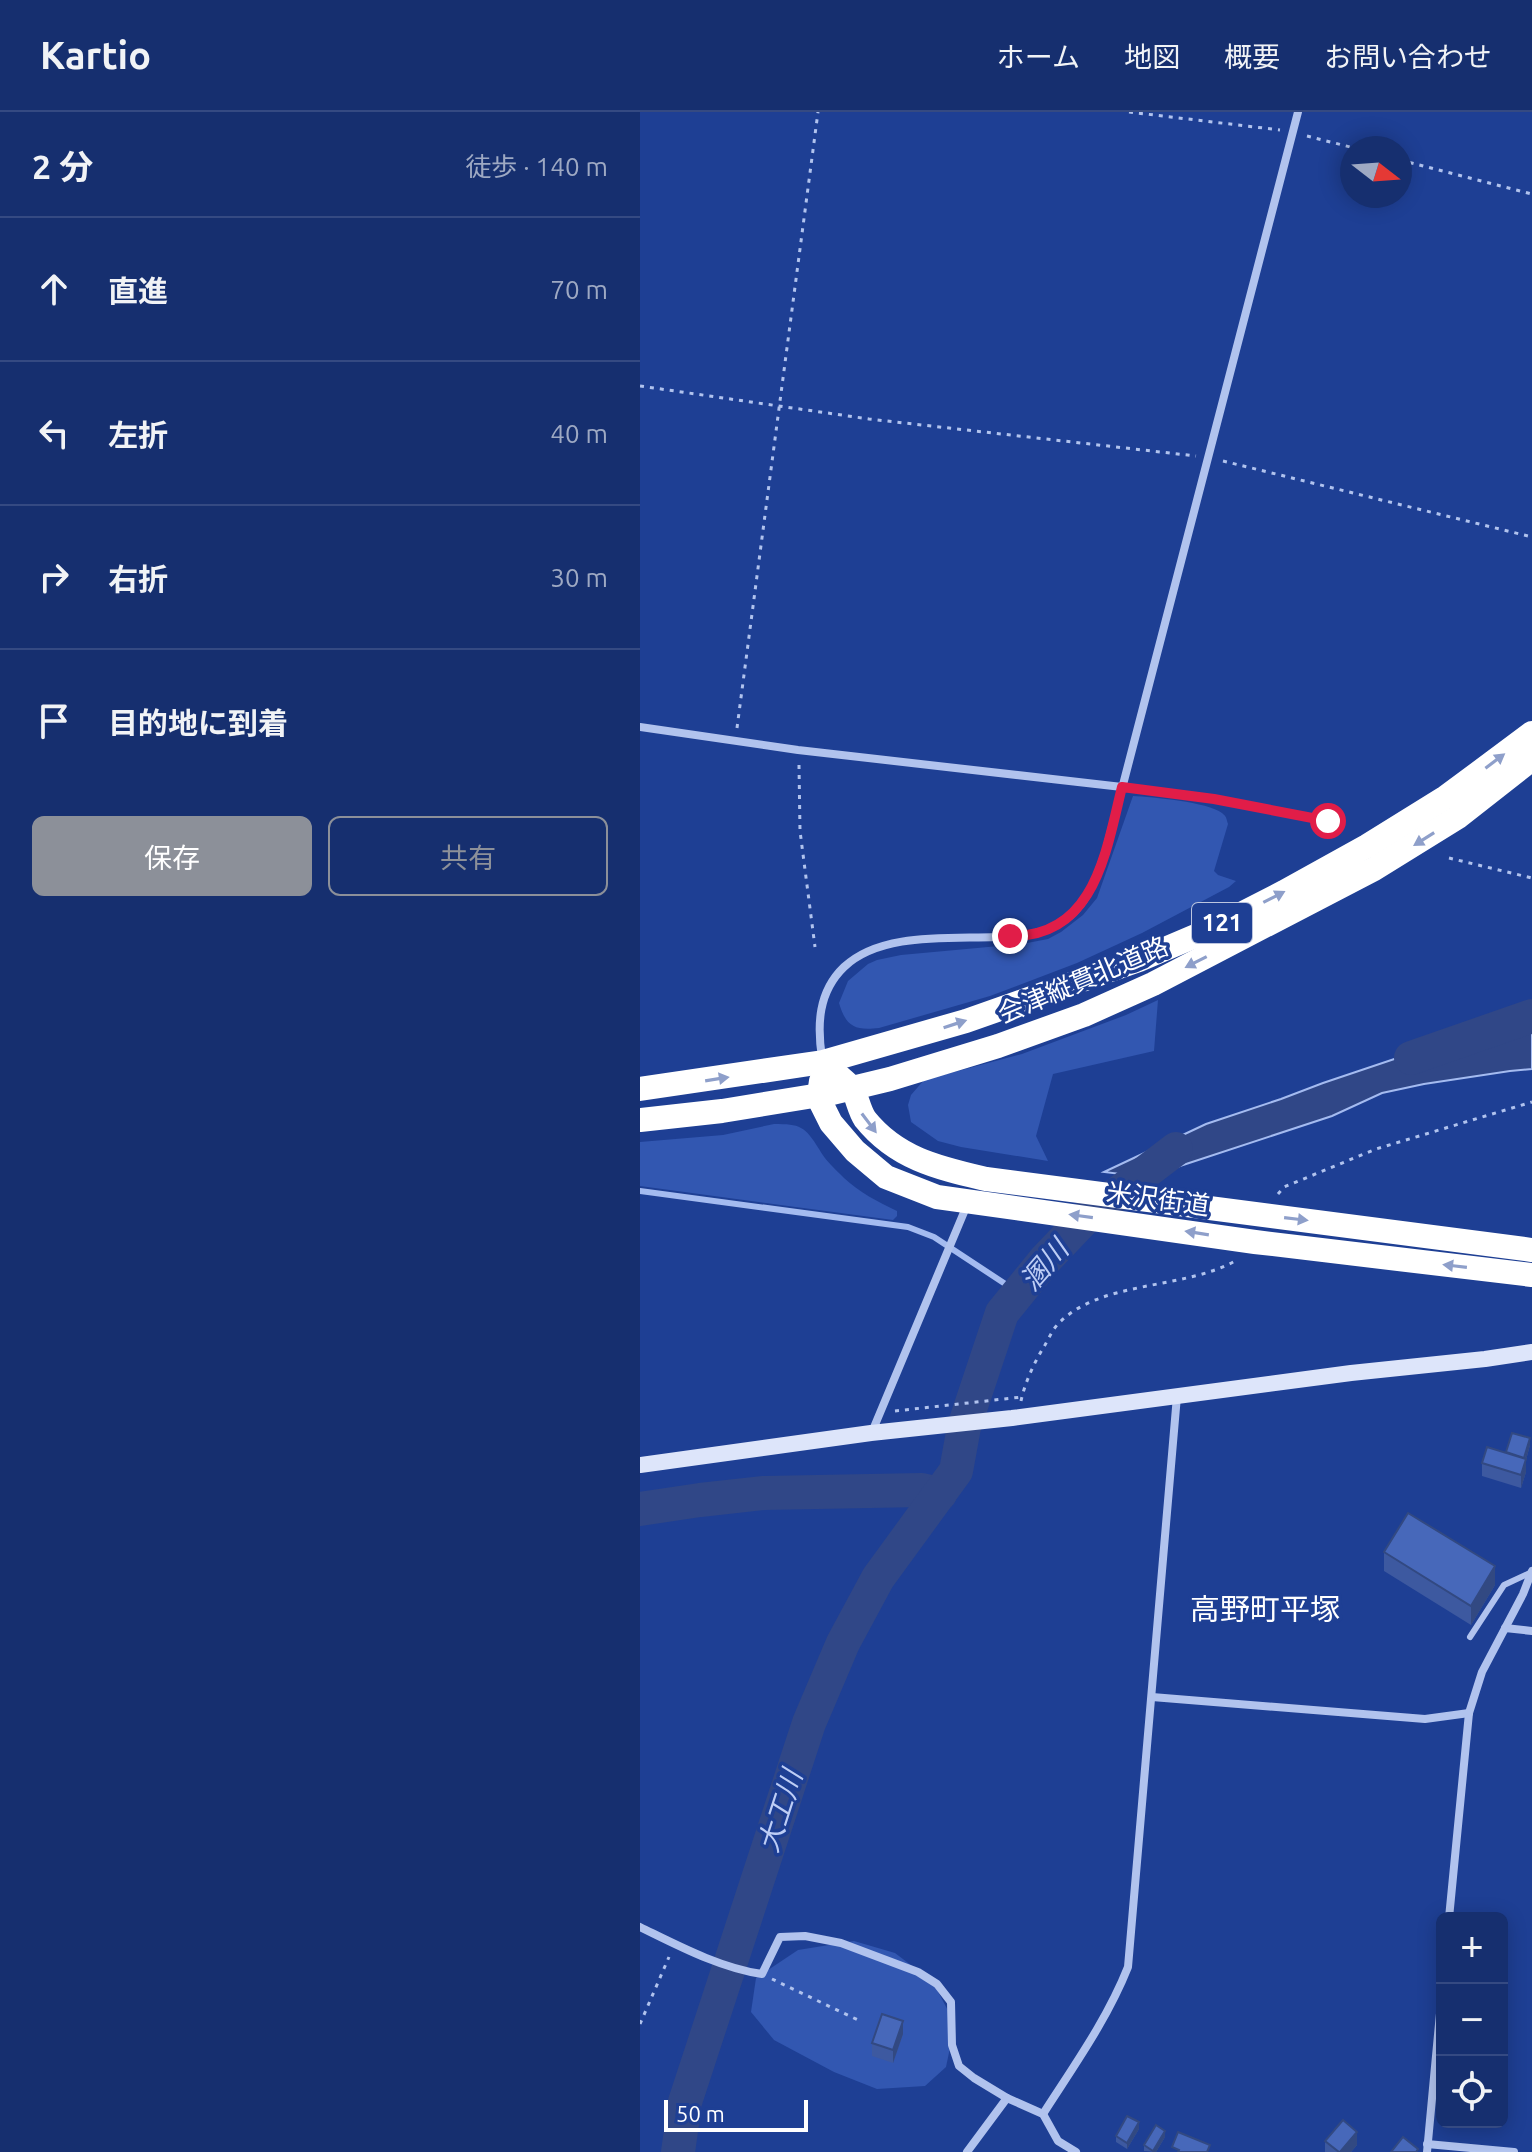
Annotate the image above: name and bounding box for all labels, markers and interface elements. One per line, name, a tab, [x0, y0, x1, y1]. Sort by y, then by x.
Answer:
text: Kartio	[40, 34, 151, 76]
text: ホーム	[997, 41, 1080, 72]
text: 地図	[1124, 41, 1180, 72]
text: 概要	[1224, 41, 1280, 72]
text: お問い合わせ	[1324, 41, 1492, 72]
north arrow	[1340, 136, 1412, 208]
text: 2 分	[32, 147, 93, 185]
text: 徒歩 · 140 m	[465, 152, 608, 181]
icon: ahead	[32, 267, 76, 311]
text: 直進	[108, 274, 168, 308]
text: 70 m	[550, 275, 608, 304]
icon: left	[32, 411, 76, 455]
text: 左折	[108, 418, 168, 452]
text: 40 m	[550, 419, 608, 448]
icon: right	[32, 555, 76, 599]
text: 右折	[108, 562, 168, 596]
text: 30 m	[550, 563, 608, 592]
icon: arrive	[32, 699, 76, 743]
text: 目的地に到着	[108, 706, 288, 740]
one-way arrow	[1485, 754, 1505, 770]
route start	[1310, 803, 1346, 839]
button: 保存	[32, 816, 312, 896]
button: 共有	[328, 816, 608, 896]
one-way arrow	[1414, 831, 1435, 846]
one-way arrow	[1262, 891, 1285, 904]
road number: 121	[1192, 903, 1252, 943]
route end	[992, 918, 1028, 954]
street label: 会津縦貫北道路	[993, 931, 1172, 1028]
one-way arrow	[1184, 955, 1207, 969]
one-way arrow	[943, 1018, 967, 1030]
one-way arrow	[705, 1072, 730, 1085]
one-way arrow	[861, 1113, 877, 1133]
street label: 米沢街道	[1105, 1177, 1212, 1220]
one-way arrow	[1068, 1209, 1093, 1222]
one-way arrow	[1284, 1213, 1309, 1226]
one-way arrow	[1184, 1226, 1209, 1239]
water label: 溷川	[1014, 1231, 1076, 1296]
one-way arrow	[1442, 1259, 1467, 1272]
district label: 高野町平塚	[1190, 1592, 1340, 1626]
water label: 大工川	[752, 1763, 808, 1856]
map controls	[1436, 1912, 1508, 2128]
button: +	[1436, 1912, 1508, 1984]
button: −	[1436, 1984, 1508, 2056]
button: locate	[1436, 2056, 1508, 2128]
scale bar	[664, 2096, 808, 2132]
text: 50 m	[676, 2101, 725, 2126]

